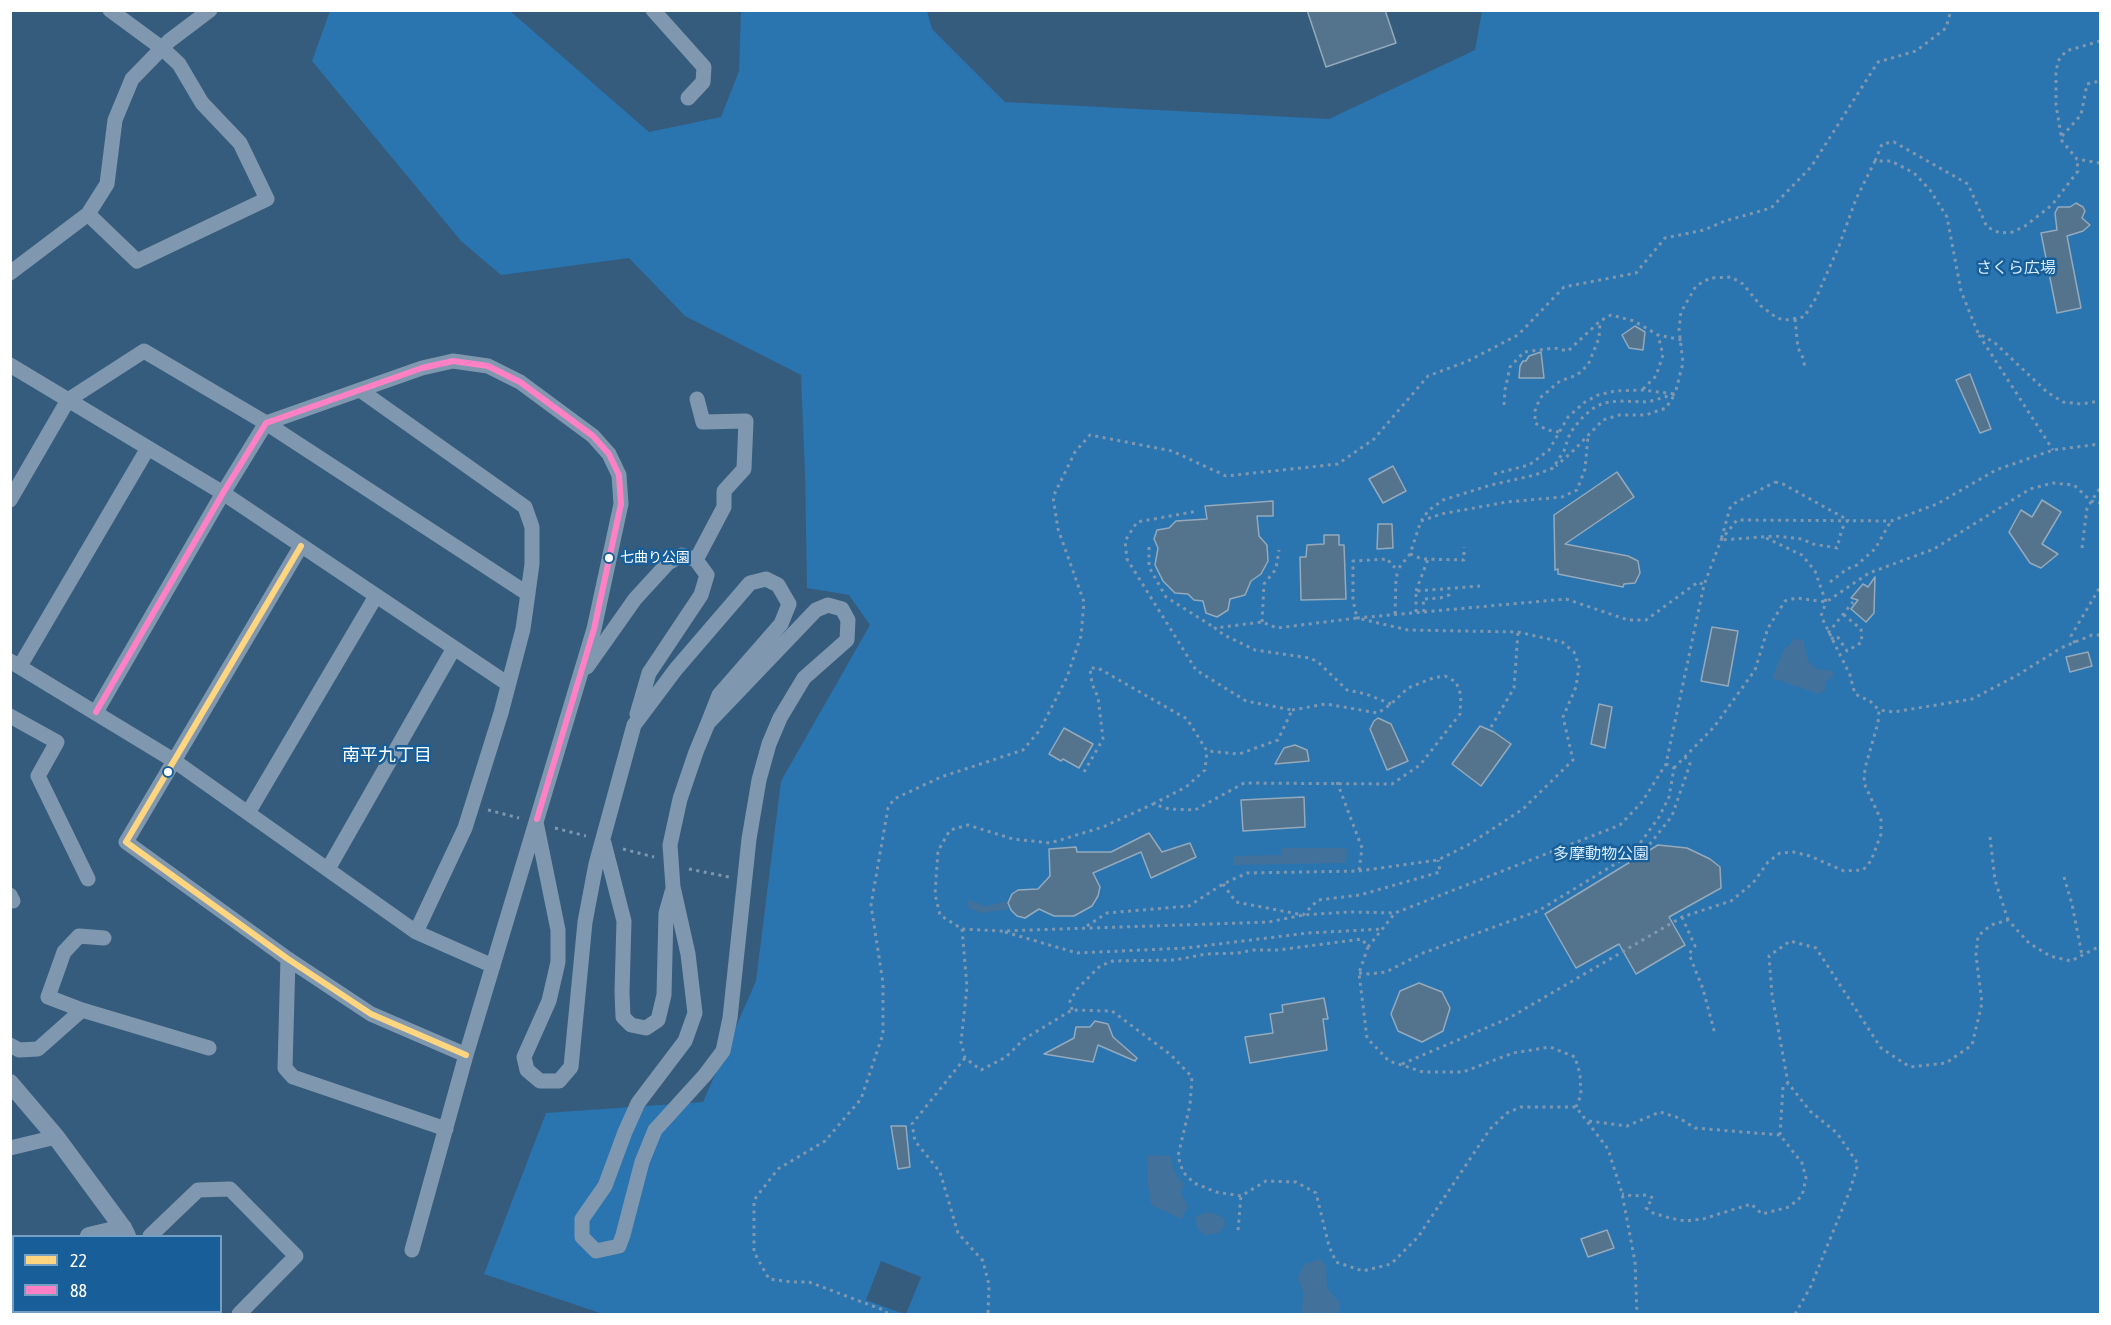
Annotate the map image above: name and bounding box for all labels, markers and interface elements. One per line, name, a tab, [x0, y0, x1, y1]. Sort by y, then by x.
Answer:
park label: さくら広場	[1976, 258, 2056, 278]
place label: 七曲り公園	[620, 550, 690, 566]
marker: 七曲り公園	[603, 552, 615, 564]
district label: 南平九丁目	[342, 744, 432, 766]
unlabelled marker	[162, 766, 174, 778]
park label: 多摩動物公園	[1553, 844, 1649, 864]
legend	[12, 1235, 222, 1313]
text: 22	[70, 1250, 87, 1271]
text: 88	[70, 1280, 87, 1301]

